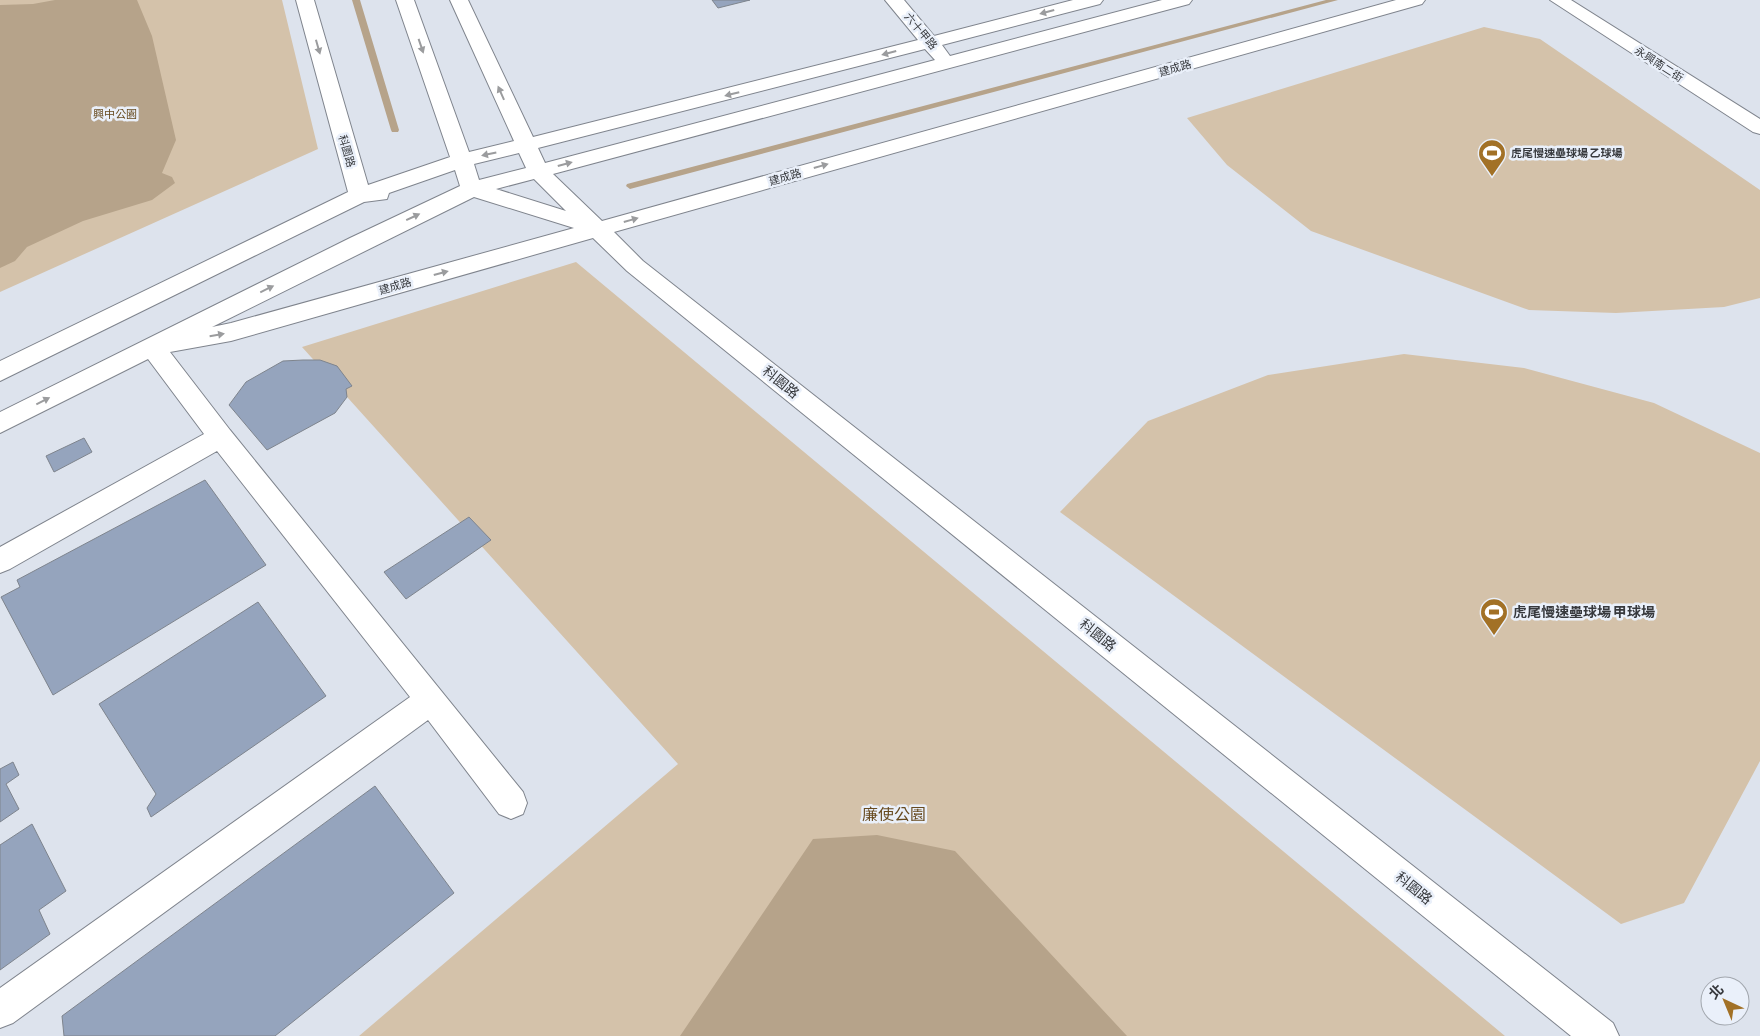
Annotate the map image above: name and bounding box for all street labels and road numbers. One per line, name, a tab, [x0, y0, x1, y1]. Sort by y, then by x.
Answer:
street label: 六十甲路	[902, 10, 940, 52]
street label: 永興南二街	[1633, 44, 1685, 84]
street label: 建成路	[1157, 58, 1193, 78]
street label: 科園路	[337, 133, 357, 169]
street label: 建成路	[767, 167, 803, 187]
street label: 建成路	[377, 276, 413, 296]
street label: 科園路	[760, 363, 802, 401]
street label: 科園路	[1077, 616, 1119, 654]
street label: 科園路	[1393, 869, 1435, 907]

